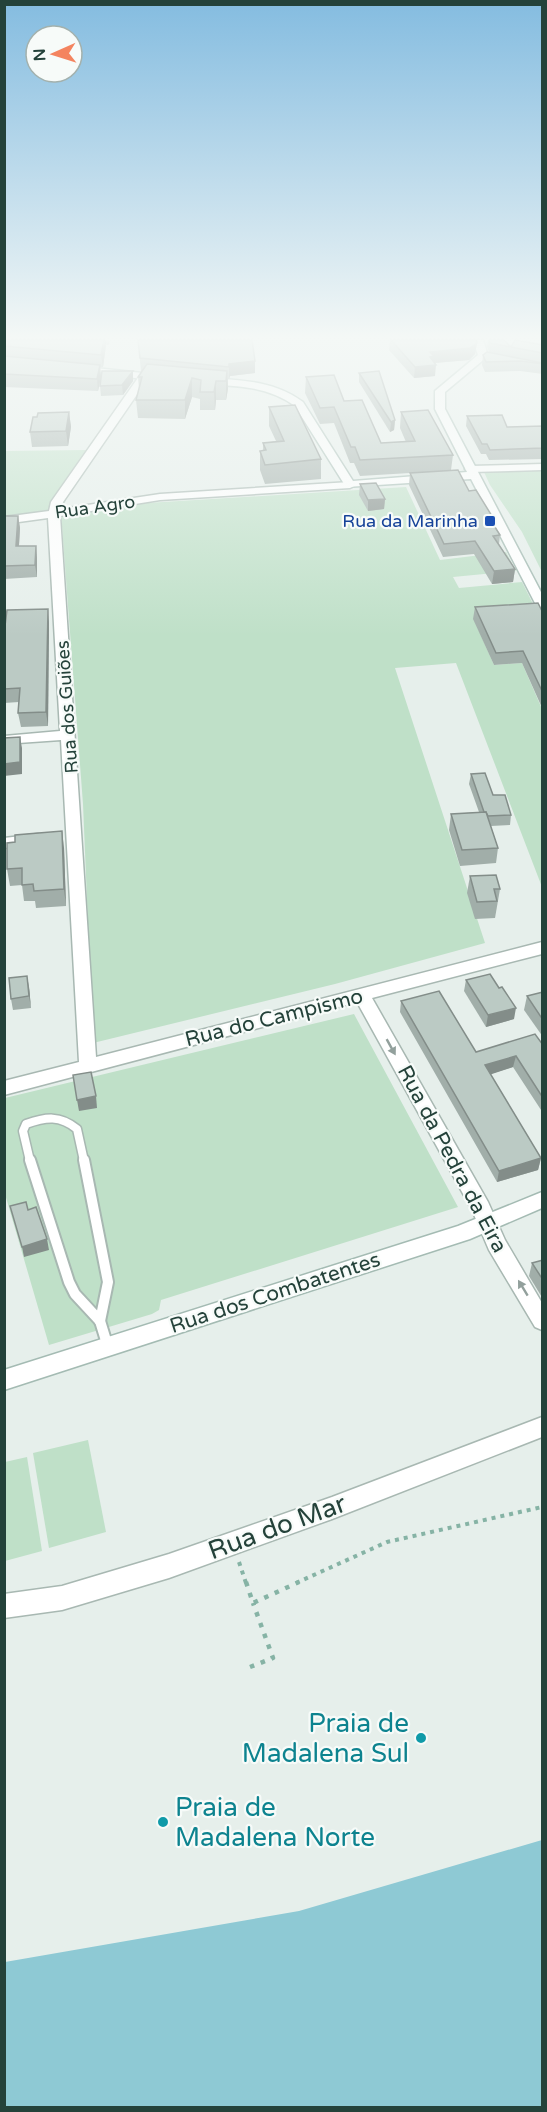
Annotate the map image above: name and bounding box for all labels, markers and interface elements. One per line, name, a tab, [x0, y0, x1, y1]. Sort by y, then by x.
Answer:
north arrow	[24, 24, 84, 84]
text: N	[30, 48, 50, 62]
street label: Rua Agro	[54, 490, 137, 524]
place label: Rua da Marinha	[342, 510, 478, 532]
marker: Rua da Marinha	[483, 514, 497, 528]
street label: Rua dos Guiões	[51, 640, 83, 774]
street label: Rua do Campismo	[182, 984, 366, 1052]
one-way arrow	[386, 1039, 396, 1056]
street label: Rua da Pedra da Eira	[392, 1061, 512, 1257]
street label: Rua dos Combatentes	[167, 1247, 383, 1339]
one-way arrow	[517, 1280, 528, 1296]
street label: Rua do Mar	[204, 1488, 350, 1566]
place label: Praia de Madalena Sul	[242, 1708, 409, 1769]
marker: Praia de Madalena Sul	[414, 1731, 428, 1745]
place label: Praia de Madalena Norte	[175, 1792, 375, 1853]
marker: Praia de Madalena Norte	[156, 1815, 170, 1829]

